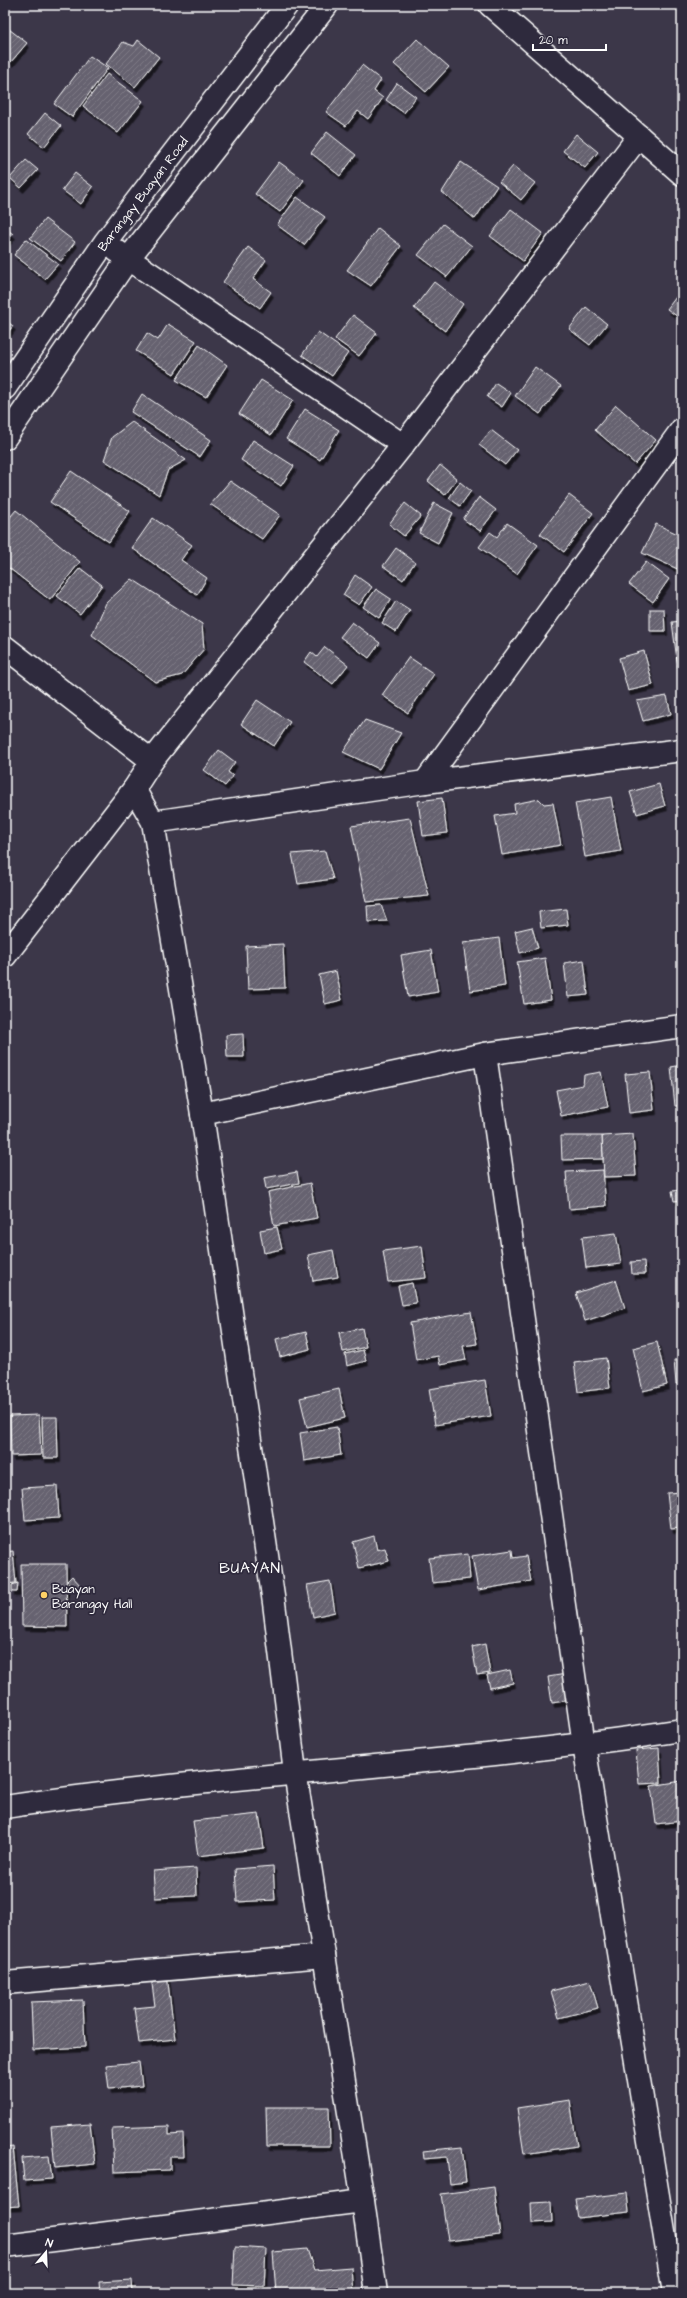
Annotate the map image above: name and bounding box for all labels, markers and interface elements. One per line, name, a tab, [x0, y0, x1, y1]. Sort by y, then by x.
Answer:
scale bar	[533, 26, 606, 52]
text: 20 m	[539, 32, 568, 49]
street label: Barangay Buayan Road	[93, 133, 193, 255]
district label: BUAYAN	[219, 1558, 281, 1579]
place label: Buayan Barangay Hall	[52, 1580, 132, 1614]
marker: Buayan Barangay Hall	[39, 1590, 49, 1600]
north arrow	[26, 2232, 66, 2272]
text: N	[43, 2235, 55, 2251]

